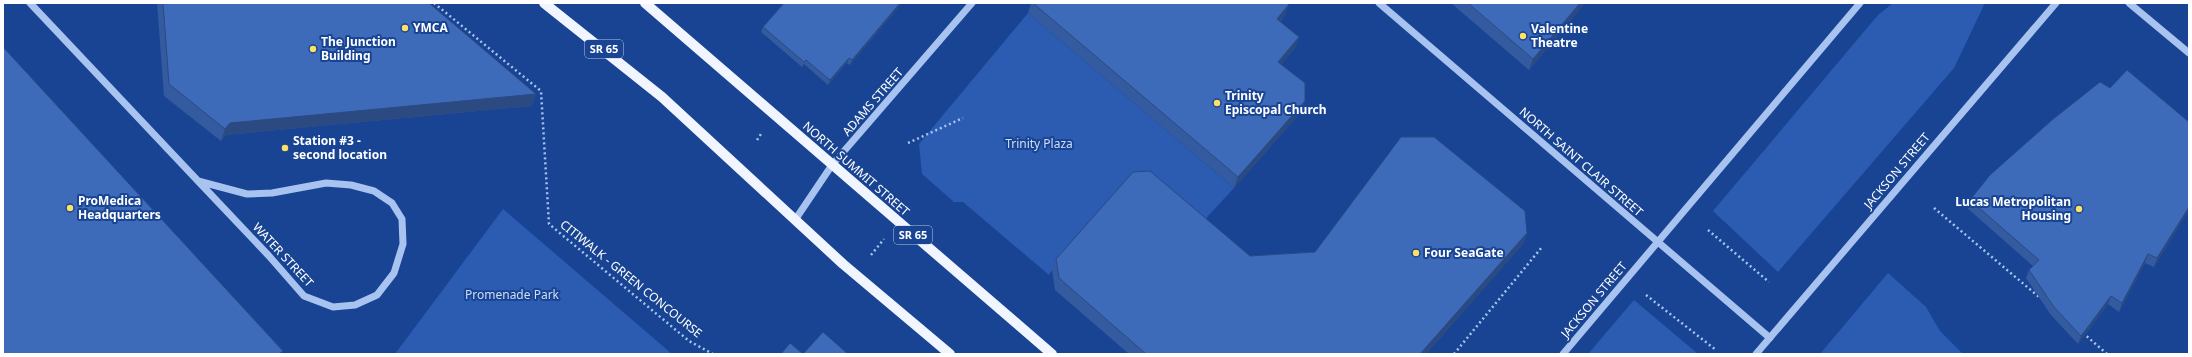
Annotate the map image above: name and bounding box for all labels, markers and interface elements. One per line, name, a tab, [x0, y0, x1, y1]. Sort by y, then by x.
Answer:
place label: YMCA	[413, 19, 449, 36]
place label: Valentine Theatre	[1531, 20, 1588, 51]
marker: YMCA	[400, 23, 410, 33]
marker: Valentine Theatre	[1518, 31, 1528, 41]
place label: The Junction Building	[321, 33, 396, 64]
road number: SR 65	[585, 40, 623, 58]
marker: The Junction Building	[308, 44, 318, 54]
street label: ADAMS STREET	[838, 64, 907, 139]
place label: Trinity Episcopal Church	[1225, 87, 1327, 118]
marker: Trinity Episcopal Church	[1212, 98, 1222, 108]
street label: NORTH SAINT CLAIR STREET	[1516, 103, 1647, 220]
street label: NORTH SUMMIT STREET	[799, 117, 914, 220]
street label: JACKSON STREET	[1859, 129, 1934, 213]
place label: Station #3 - second location	[293, 132, 387, 163]
park label: Trinity Plaza	[1005, 135, 1073, 152]
marker: Station #3 - second location	[280, 143, 290, 153]
place label: ProMedica Headquarters	[78, 192, 161, 223]
place label: Lucas Metropolitan Housing	[1955, 193, 2071, 224]
marker: ProMedica Headquarters	[65, 203, 75, 213]
marker: Lucas Metropolitan Housing	[2074, 204, 2084, 214]
street label: CITIWALK - GREEN CONCOURSE	[557, 216, 706, 341]
street label: WATER STREET	[249, 219, 318, 291]
road number: SR 65	[894, 226, 932, 244]
place label: Four SeaGate	[1424, 244, 1504, 261]
marker: Four SeaGate	[1411, 248, 1421, 258]
street label: JACKSON STREET	[1556, 258, 1631, 342]
park label: Promenade Park	[465, 286, 560, 303]

